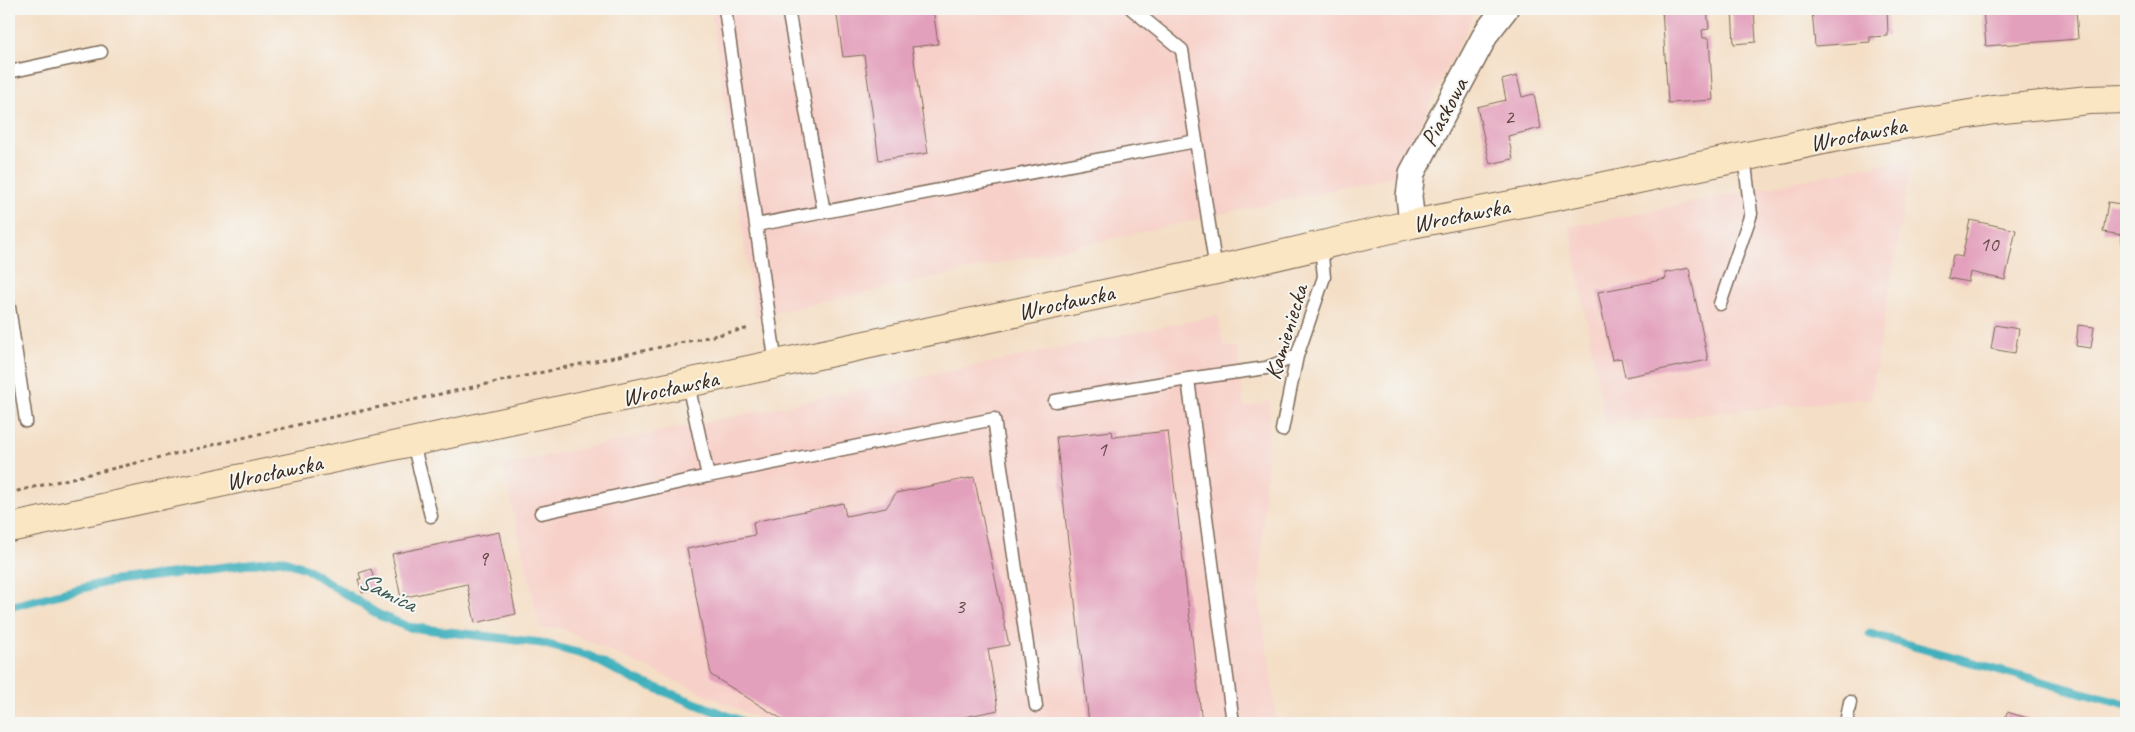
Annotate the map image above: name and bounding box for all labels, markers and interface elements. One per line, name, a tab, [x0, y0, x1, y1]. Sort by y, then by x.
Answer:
street label: Piaskowa	[1413, 71, 1475, 152]
house number: 2	[1504, 104, 1515, 130]
street label: Wrocławska	[1807, 110, 1910, 158]
street label: Wrocławska	[1410, 191, 1513, 239]
house number: 10	[1980, 231, 2000, 257]
street label: Wrocławska	[1015, 277, 1118, 327]
street label: Kamieniecka	[1257, 279, 1315, 383]
street label: Wrocławska	[619, 363, 722, 413]
house number: 1	[1097, 436, 1108, 462]
street label: Wrocławska	[223, 447, 326, 497]
house number: 9	[478, 545, 489, 571]
water label: Samica	[353, 564, 424, 621]
house number: 3	[955, 593, 966, 619]

